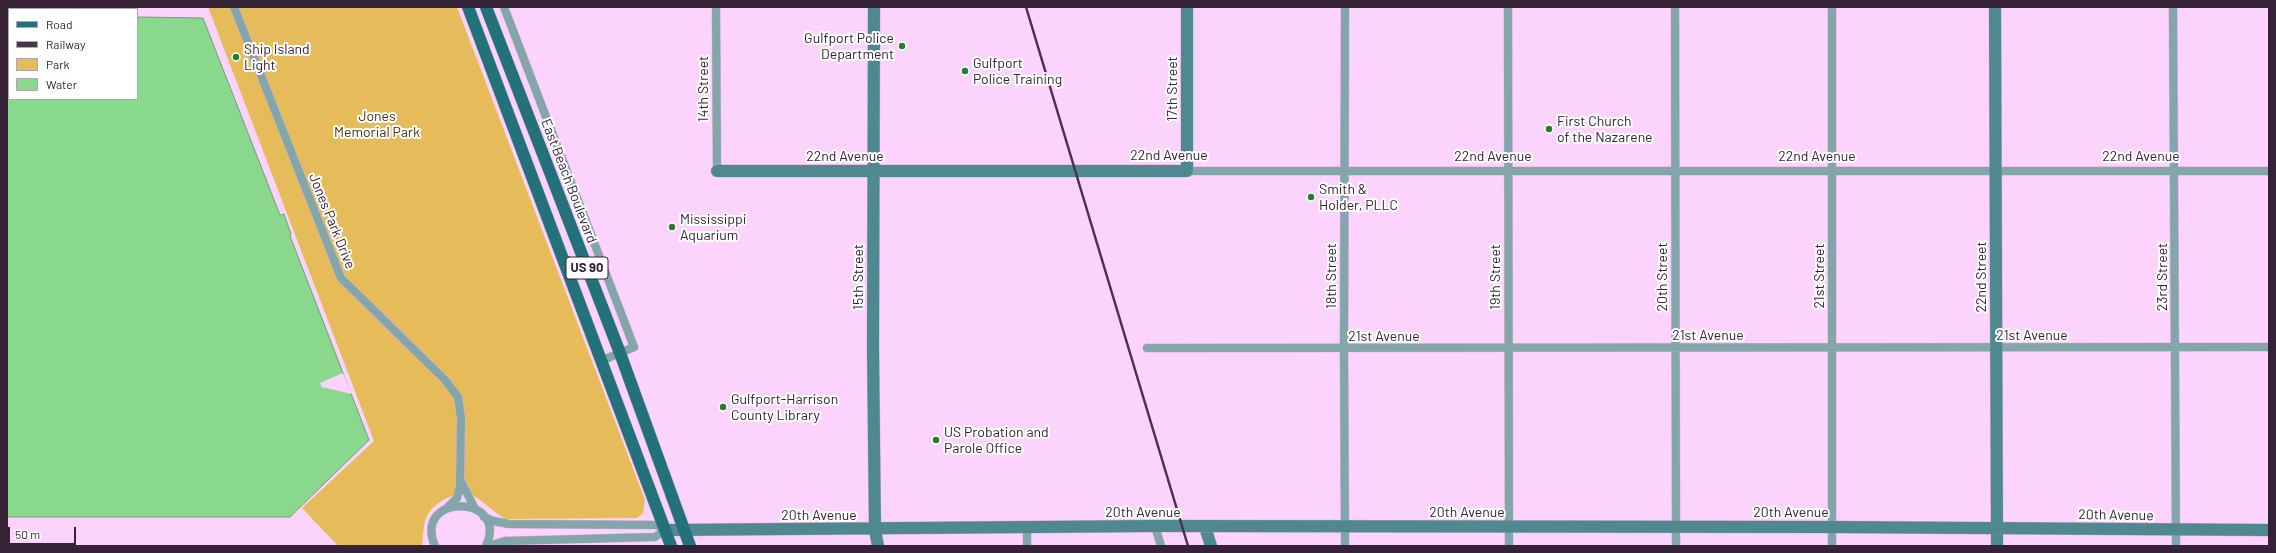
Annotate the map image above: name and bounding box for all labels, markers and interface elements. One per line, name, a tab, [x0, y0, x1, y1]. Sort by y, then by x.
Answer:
legend	[8, 8, 138, 100]
text: Road	[46, 17, 73, 31]
place label: Gulfport Police Department	[804, 30, 894, 62]
text: Railway	[46, 37, 85, 51]
place label: Ship Island Light	[244, 41, 310, 74]
marker: Gulfport Police Department	[897, 41, 907, 51]
marker: Ship Island Light	[231, 52, 241, 62]
place label: Gulfport Police Training	[973, 55, 1062, 88]
street label: 14th Street	[695, 56, 711, 122]
street label: 17th Street	[1164, 56, 1180, 122]
text: Park	[46, 57, 70, 71]
marker: Gulfport Police Training	[960, 66, 970, 76]
text: Water	[46, 77, 77, 91]
park label: Jones Memorial Park	[334, 108, 420, 140]
place label: First Church of the Nazarene	[1557, 113, 1653, 146]
street label: East Beach Boulevard	[538, 116, 600, 246]
marker: First Church of the Nazarene	[1544, 124, 1554, 134]
street label: 22nd Avenue	[1130, 147, 1208, 163]
street label: 22nd Avenue	[806, 148, 884, 164]
street label: 22nd Avenue	[1454, 148, 1532, 164]
street label: 22nd Avenue	[1778, 148, 1856, 164]
street label: 22nd Avenue	[2102, 148, 2180, 164]
street label: Jones Park Drive	[305, 171, 359, 271]
place label: Smith & Holder, PLLC	[1319, 181, 1398, 214]
marker: Smith & Holder, PLLC	[1306, 192, 1316, 202]
place label: Mississippi Aquarium	[680, 211, 746, 244]
marker: Mississippi Aquarium	[667, 222, 677, 232]
street label: 22nd Street	[1973, 241, 1989, 313]
street label: 20th Street	[1654, 242, 1670, 312]
street label: 18th Street	[1323, 243, 1339, 309]
street label: 21st Street	[1811, 243, 1827, 309]
street label: 23rd Street	[2154, 243, 2170, 311]
street label: 15th Street	[850, 244, 866, 310]
street label: 19th Street	[1487, 244, 1503, 310]
road number: US 90	[566, 257, 608, 279]
street label: 21st Avenue	[1672, 327, 1744, 343]
street label: 21st Avenue	[1996, 327, 2068, 343]
street label: 21st Avenue	[1348, 328, 1420, 344]
place label: Gulfport-Harrison County Library	[731, 391, 838, 424]
marker: Gulfport-Harrison County Library	[718, 402, 728, 412]
place label: US Probation and Parole Office	[944, 424, 1049, 456]
marker: US Probation and Parole Office	[931, 435, 941, 445]
street label: 20th Avenue	[1105, 504, 1181, 520]
street label: 20th Avenue	[1429, 504, 1505, 520]
street label: 20th Avenue	[1753, 504, 1829, 520]
street label: 20th Avenue	[2078, 506, 2154, 524]
street label: 20th Avenue	[781, 507, 857, 523]
scale bar	[10, 519, 78, 545]
text: 50 m	[15, 527, 40, 541]

